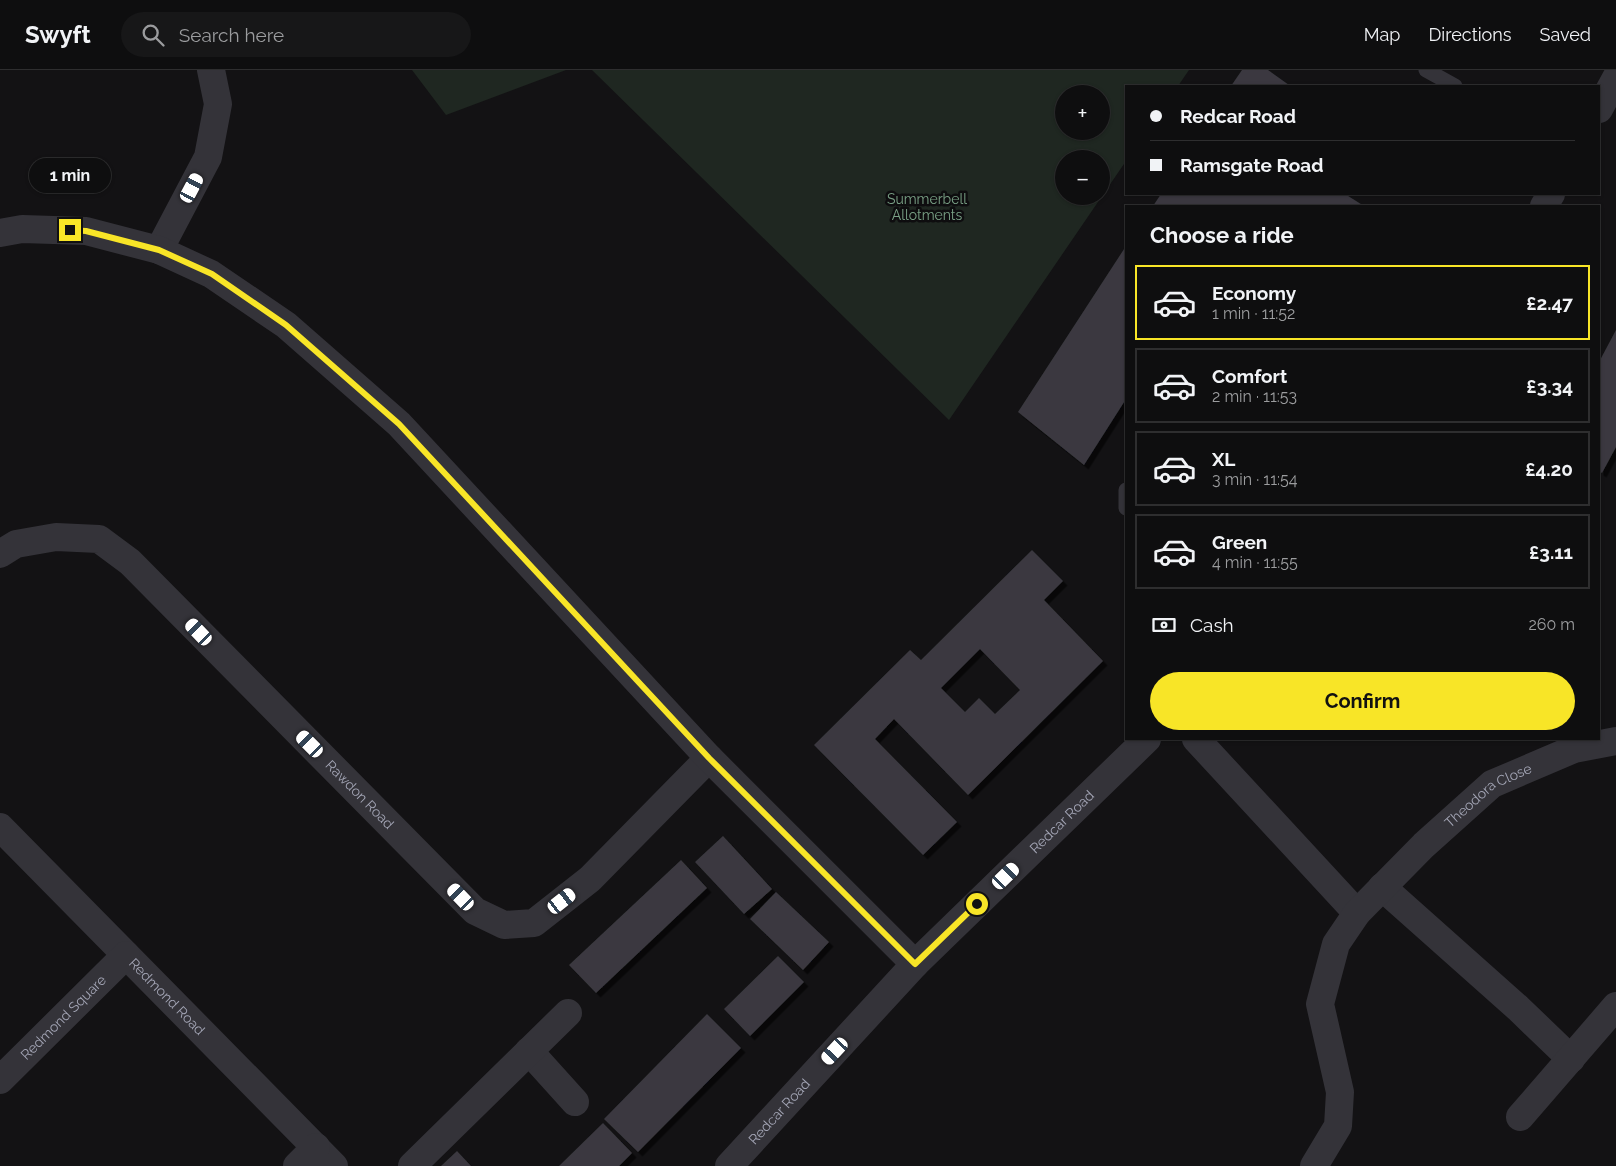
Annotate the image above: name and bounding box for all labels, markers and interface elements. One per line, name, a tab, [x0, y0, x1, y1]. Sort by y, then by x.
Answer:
search box	[121, 12, 471, 57]
text: Swyft	[25, 20, 91, 49]
icon: search	[139, 21, 167, 49]
text: Search here	[179, 24, 284, 46]
text: Map	[1364, 24, 1400, 45]
text: Directions	[1428, 24, 1512, 45]
text: Saved	[1540, 24, 1591, 45]
map controls	[1055, 85, 1110, 205]
button: +	[1055, 85, 1110, 140]
text: Redcar Road	[1180, 105, 1296, 127]
button: −	[1055, 150, 1110, 205]
text: Ramsgate Road	[1180, 154, 1323, 176]
callout: 1 min	[29, 158, 111, 192]
text: 1 min	[50, 166, 90, 185]
car	[178, 171, 205, 205]
park label: Summerbell Allotments	[887, 191, 967, 223]
route end	[59, 219, 81, 241]
text: Choose a ride	[1150, 222, 1294, 248]
icon: car	[1152, 280, 1197, 325]
text: Economy	[1212, 282, 1296, 304]
text: £2.47	[1526, 292, 1573, 314]
text: 1 min · 11:52	[1212, 304, 1295, 323]
icon: car	[1152, 363, 1197, 408]
text: Comfort	[1212, 365, 1287, 387]
text: £3.34	[1526, 375, 1573, 397]
text: 2 min · 11:53	[1212, 387, 1297, 406]
icon: car	[1152, 446, 1197, 491]
text: XL	[1212, 448, 1235, 470]
text: £4.20	[1525, 458, 1573, 480]
text: 3 min · 11:54	[1212, 470, 1298, 489]
icon: car	[1152, 529, 1197, 574]
text: Green	[1212, 531, 1267, 553]
text: £3.11	[1529, 541, 1573, 563]
text: 4 min · 11:55	[1212, 553, 1298, 572]
icon: cash	[1150, 611, 1178, 639]
text: Cash	[1190, 614, 1234, 636]
text: 260 m	[1528, 615, 1575, 634]
car	[183, 616, 214, 648]
button: Confirm	[1150, 672, 1575, 730]
car	[294, 728, 325, 760]
street label: Rawdon Road	[322, 757, 397, 832]
street label: Theodora Close	[1441, 760, 1534, 831]
street label: Redcar Road	[1026, 787, 1097, 856]
car	[989, 860, 1022, 892]
car	[445, 881, 476, 913]
car	[545, 886, 578, 916]
route start	[966, 893, 988, 915]
street label: Redmond Road	[126, 955, 208, 1038]
street label: Redmond Square	[17, 972, 109, 1063]
car	[819, 1035, 850, 1067]
street label: Redcar Road	[745, 1076, 813, 1148]

